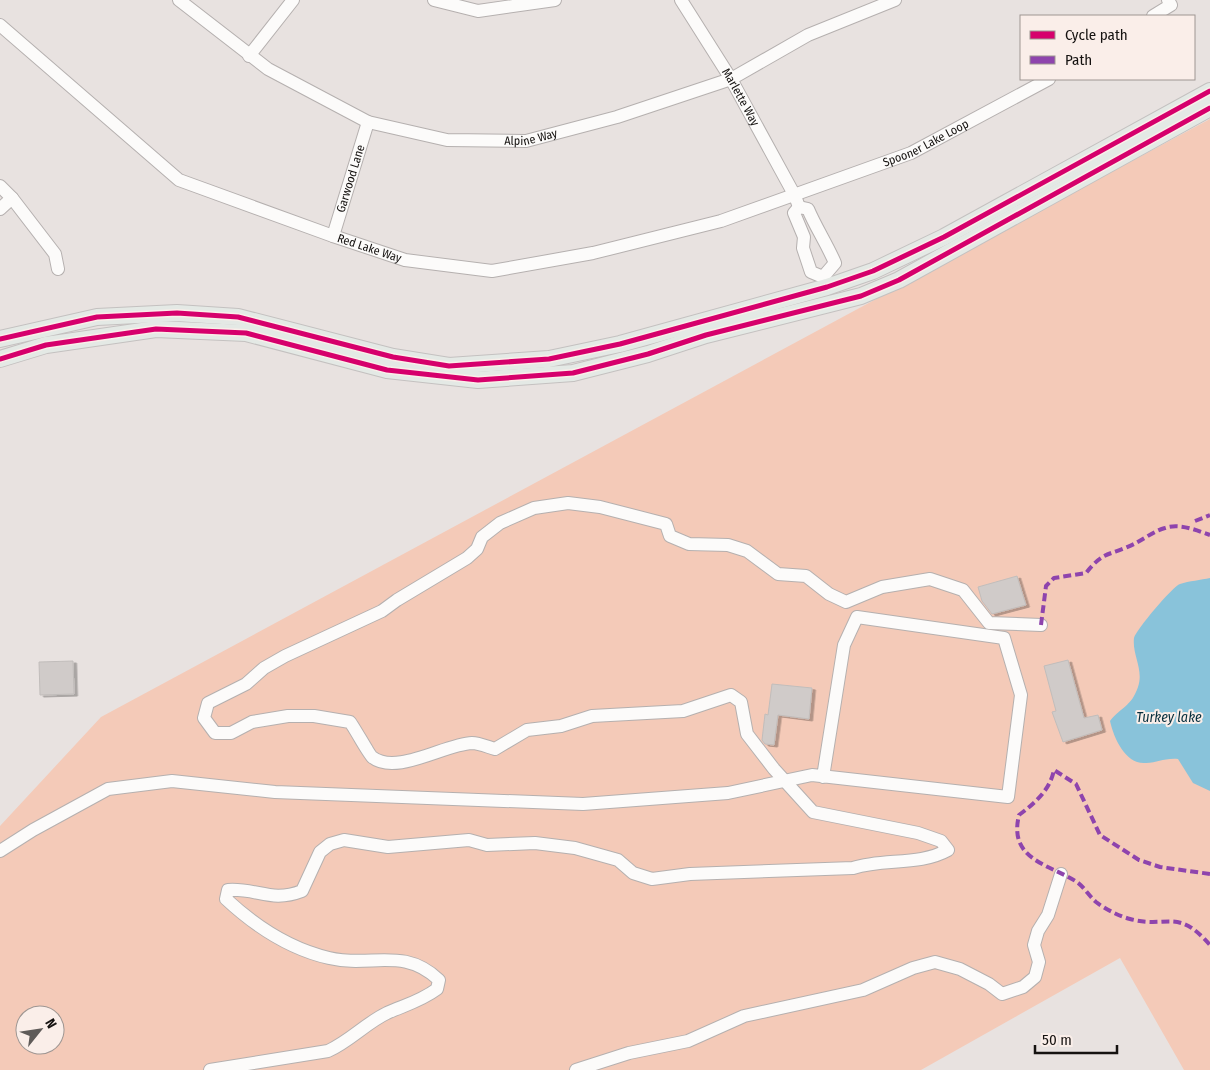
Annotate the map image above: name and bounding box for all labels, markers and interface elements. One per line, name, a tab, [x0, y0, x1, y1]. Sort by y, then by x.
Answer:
legend	[1020, 15, 1195, 80]
text: Cycle path	[1065, 26, 1128, 44]
text: Path	[1065, 51, 1092, 69]
street label: Marlette Way	[719, 66, 763, 129]
street label: Spooner Lake Loop	[881, 116, 971, 170]
street label: Alpine Way	[504, 126, 559, 148]
street label: Garwood Lane	[334, 143, 368, 214]
street label: Red Lake Way	[336, 231, 404, 266]
water label: Turkey lake	[1136, 709, 1202, 726]
north arrow	[15, 1005, 65, 1055]
text: N	[41, 1016, 60, 1032]
scale bar	[1035, 1022, 1118, 1054]
text: 50 m	[1042, 1031, 1072, 1049]

